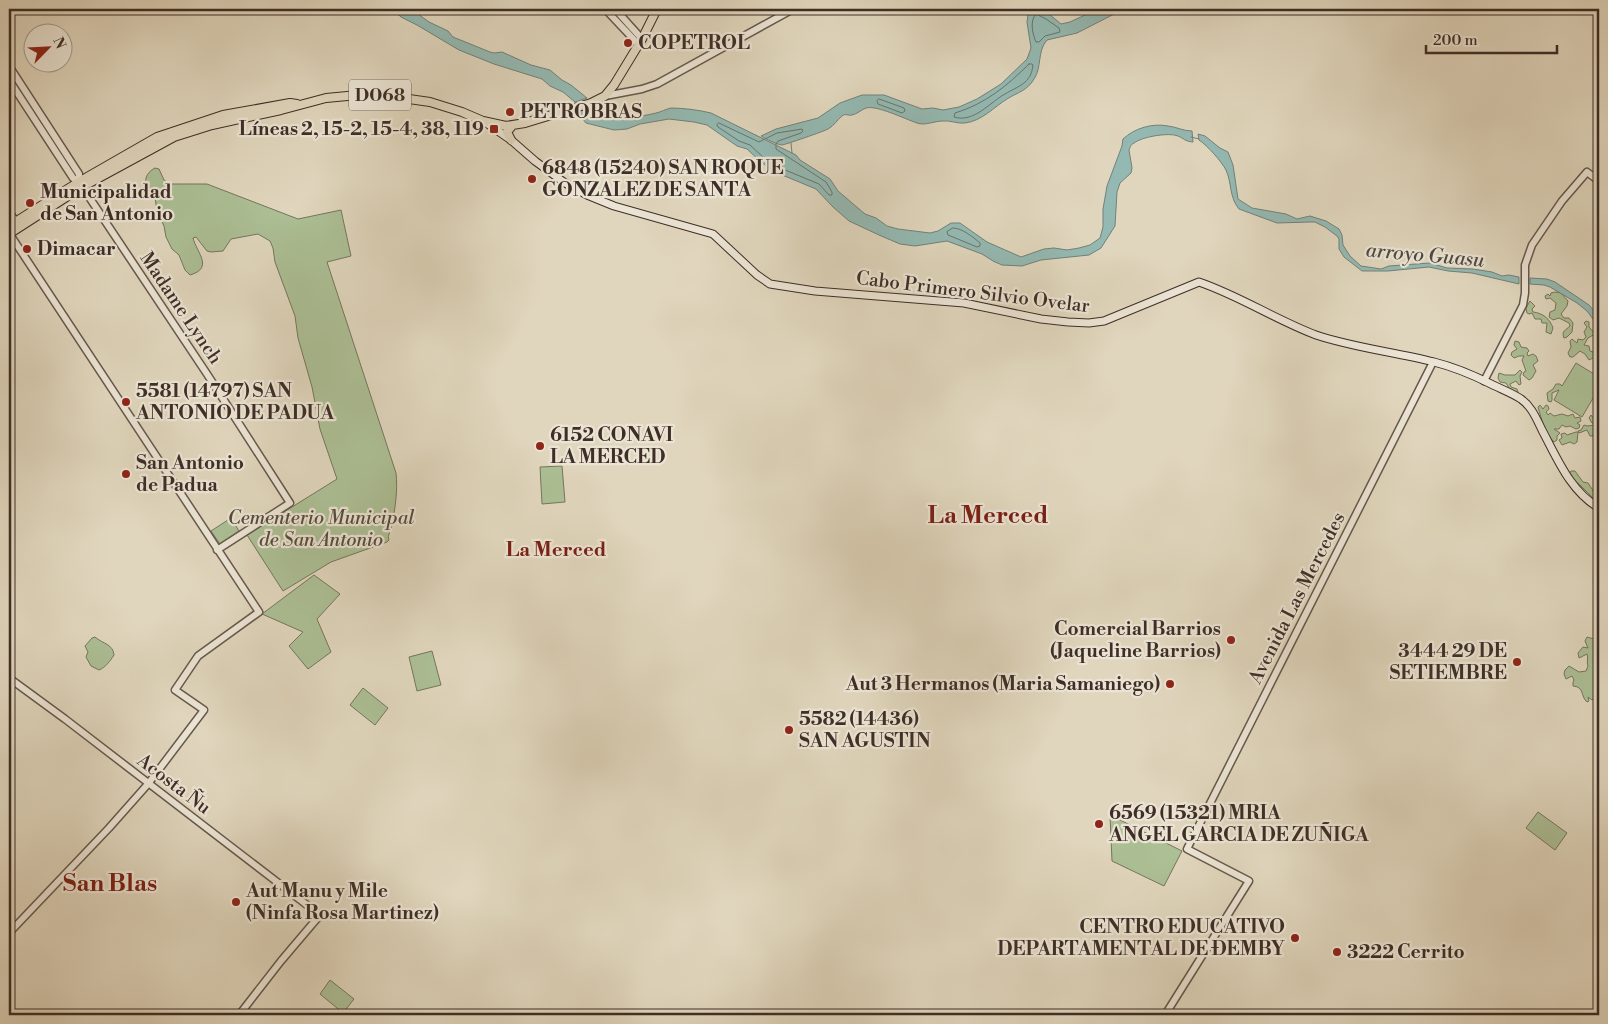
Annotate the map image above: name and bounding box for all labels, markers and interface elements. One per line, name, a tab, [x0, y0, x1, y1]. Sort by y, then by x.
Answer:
north arrow	[22, 22, 72, 72]
scale bar	[1426, 22, 1557, 54]
place label: COPETROL	[638, 31, 750, 55]
text: 200 m	[1433, 31, 1478, 50]
text: N	[48, 34, 69, 52]
marker: COPETROL	[622, 37, 634, 49]
road number: D068	[349, 80, 411, 110]
place label: PETROBRAS	[520, 100, 642, 124]
marker: PETROBRAS	[504, 106, 516, 118]
place label: Líneas 2, 15-2, 15-4, 38, 119	[239, 117, 484, 141]
marker: Líneas 2, 15-2, 15-4, 38, 119	[488, 123, 500, 135]
place label: 6848 (15240) SAN ROQUE GONZALEZ DE SANTA	[542, 156, 784, 202]
marker: 6848 (15240) SAN ROQUE GONZALEZ DE SANTA	[526, 173, 538, 185]
place label: Municipalidad de San Antonio	[40, 180, 173, 226]
marker: Municipalidad de San Antonio	[24, 197, 36, 209]
place label: Dimacar	[37, 237, 116, 261]
water label: arroyo Guasu	[1365, 238, 1486, 274]
marker: Dimacar	[21, 243, 33, 255]
street label: Madame Lynch	[135, 247, 227, 369]
street label: Cabo Primero Silvio Ovelar	[855, 266, 1091, 318]
place label: 5581 (14797) SAN ANTONIO DE PADUA	[135, 379, 335, 425]
marker: 5581 (14797) SAN ANTONIO DE PADUA	[120, 396, 132, 408]
place label: 6152 CONAVI LA MERCED	[550, 423, 674, 469]
marker: 6152 CONAVI LA MERCED	[534, 440, 546, 452]
place label: San Antonio de Padua	[136, 451, 244, 497]
marker: San Antonio de Padua	[120, 468, 132, 480]
district label: La Merced	[928, 501, 1048, 531]
park label: Cementerio Municipal de San Antonio	[228, 506, 414, 552]
street label: Avenida Las Mercedes	[1243, 508, 1351, 689]
district label: La Merced	[506, 538, 607, 563]
place label: Comercial Barrios (Jaqueline Barrios)	[1050, 617, 1221, 663]
marker: Comercial Barrios (Jaqueline Barrios)	[1225, 634, 1237, 646]
place label: 3444 29 DE SETIEMBRE	[1389, 639, 1507, 685]
marker: 3444 29 DE SETIEMBRE	[1511, 656, 1523, 668]
place label: Aut 3 Hermanos (Maria Samaniego)	[845, 672, 1160, 696]
marker: Aut 3 Hermanos (Maria Samaniego)	[1164, 678, 1176, 690]
place label: 5582 (14436) SAN AGUSTIN	[799, 707, 931, 753]
marker: 5582 (14436) SAN AGUSTIN	[783, 724, 795, 736]
street label: Acosta Ñu	[131, 746, 217, 820]
place label: 6569 (15321) MRIA ANGEL GARCIA DE ZUÑIGA	[1108, 801, 1369, 847]
marker: 6569 (15321) MRIA ANGEL GARCIA DE ZUÑIGA	[1093, 818, 1105, 830]
district label: San Blas	[63, 869, 157, 899]
place label: Aut Manu y Mile (Ninfa Rosa Martinez)	[245, 879, 439, 925]
marker: Aut Manu y Mile (Ninfa Rosa Martinez)	[230, 896, 242, 908]
place label: CENTRO EDUCATIVO DEPARTAMENTAL DE ÐEMBY	[997, 915, 1285, 961]
marker: CENTRO EDUCATIVO DEPARTAMENTAL DE ÐEMBY	[1289, 932, 1301, 944]
place label: 3222 Cerrito	[1347, 940, 1465, 964]
marker: 3222 Cerrito	[1331, 946, 1343, 958]

